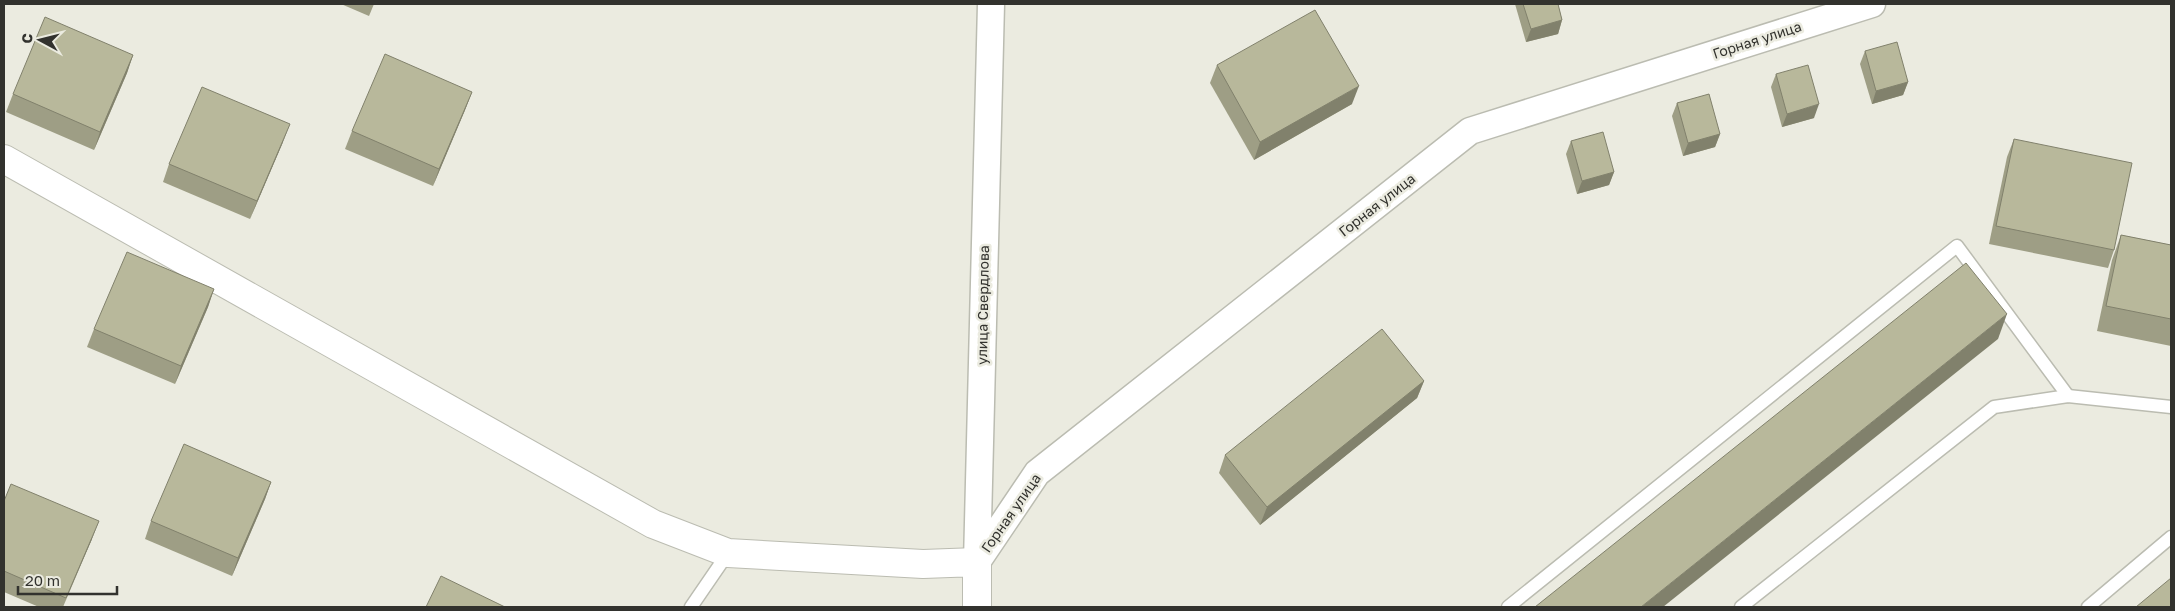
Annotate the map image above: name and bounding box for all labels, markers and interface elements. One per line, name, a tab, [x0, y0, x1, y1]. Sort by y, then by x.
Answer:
north arrow	[15, 15, 65, 65]
street label: Горная улица	[1710, 17, 1803, 62]
text: С	[18, 32, 36, 44]
street label: Горная улица	[1335, 170, 1418, 240]
street label: улица Свердлова	[973, 245, 992, 365]
street label: Горная улица	[977, 470, 1044, 555]
scale bar	[18, 564, 116, 596]
text: 20 m	[25, 571, 60, 589]

